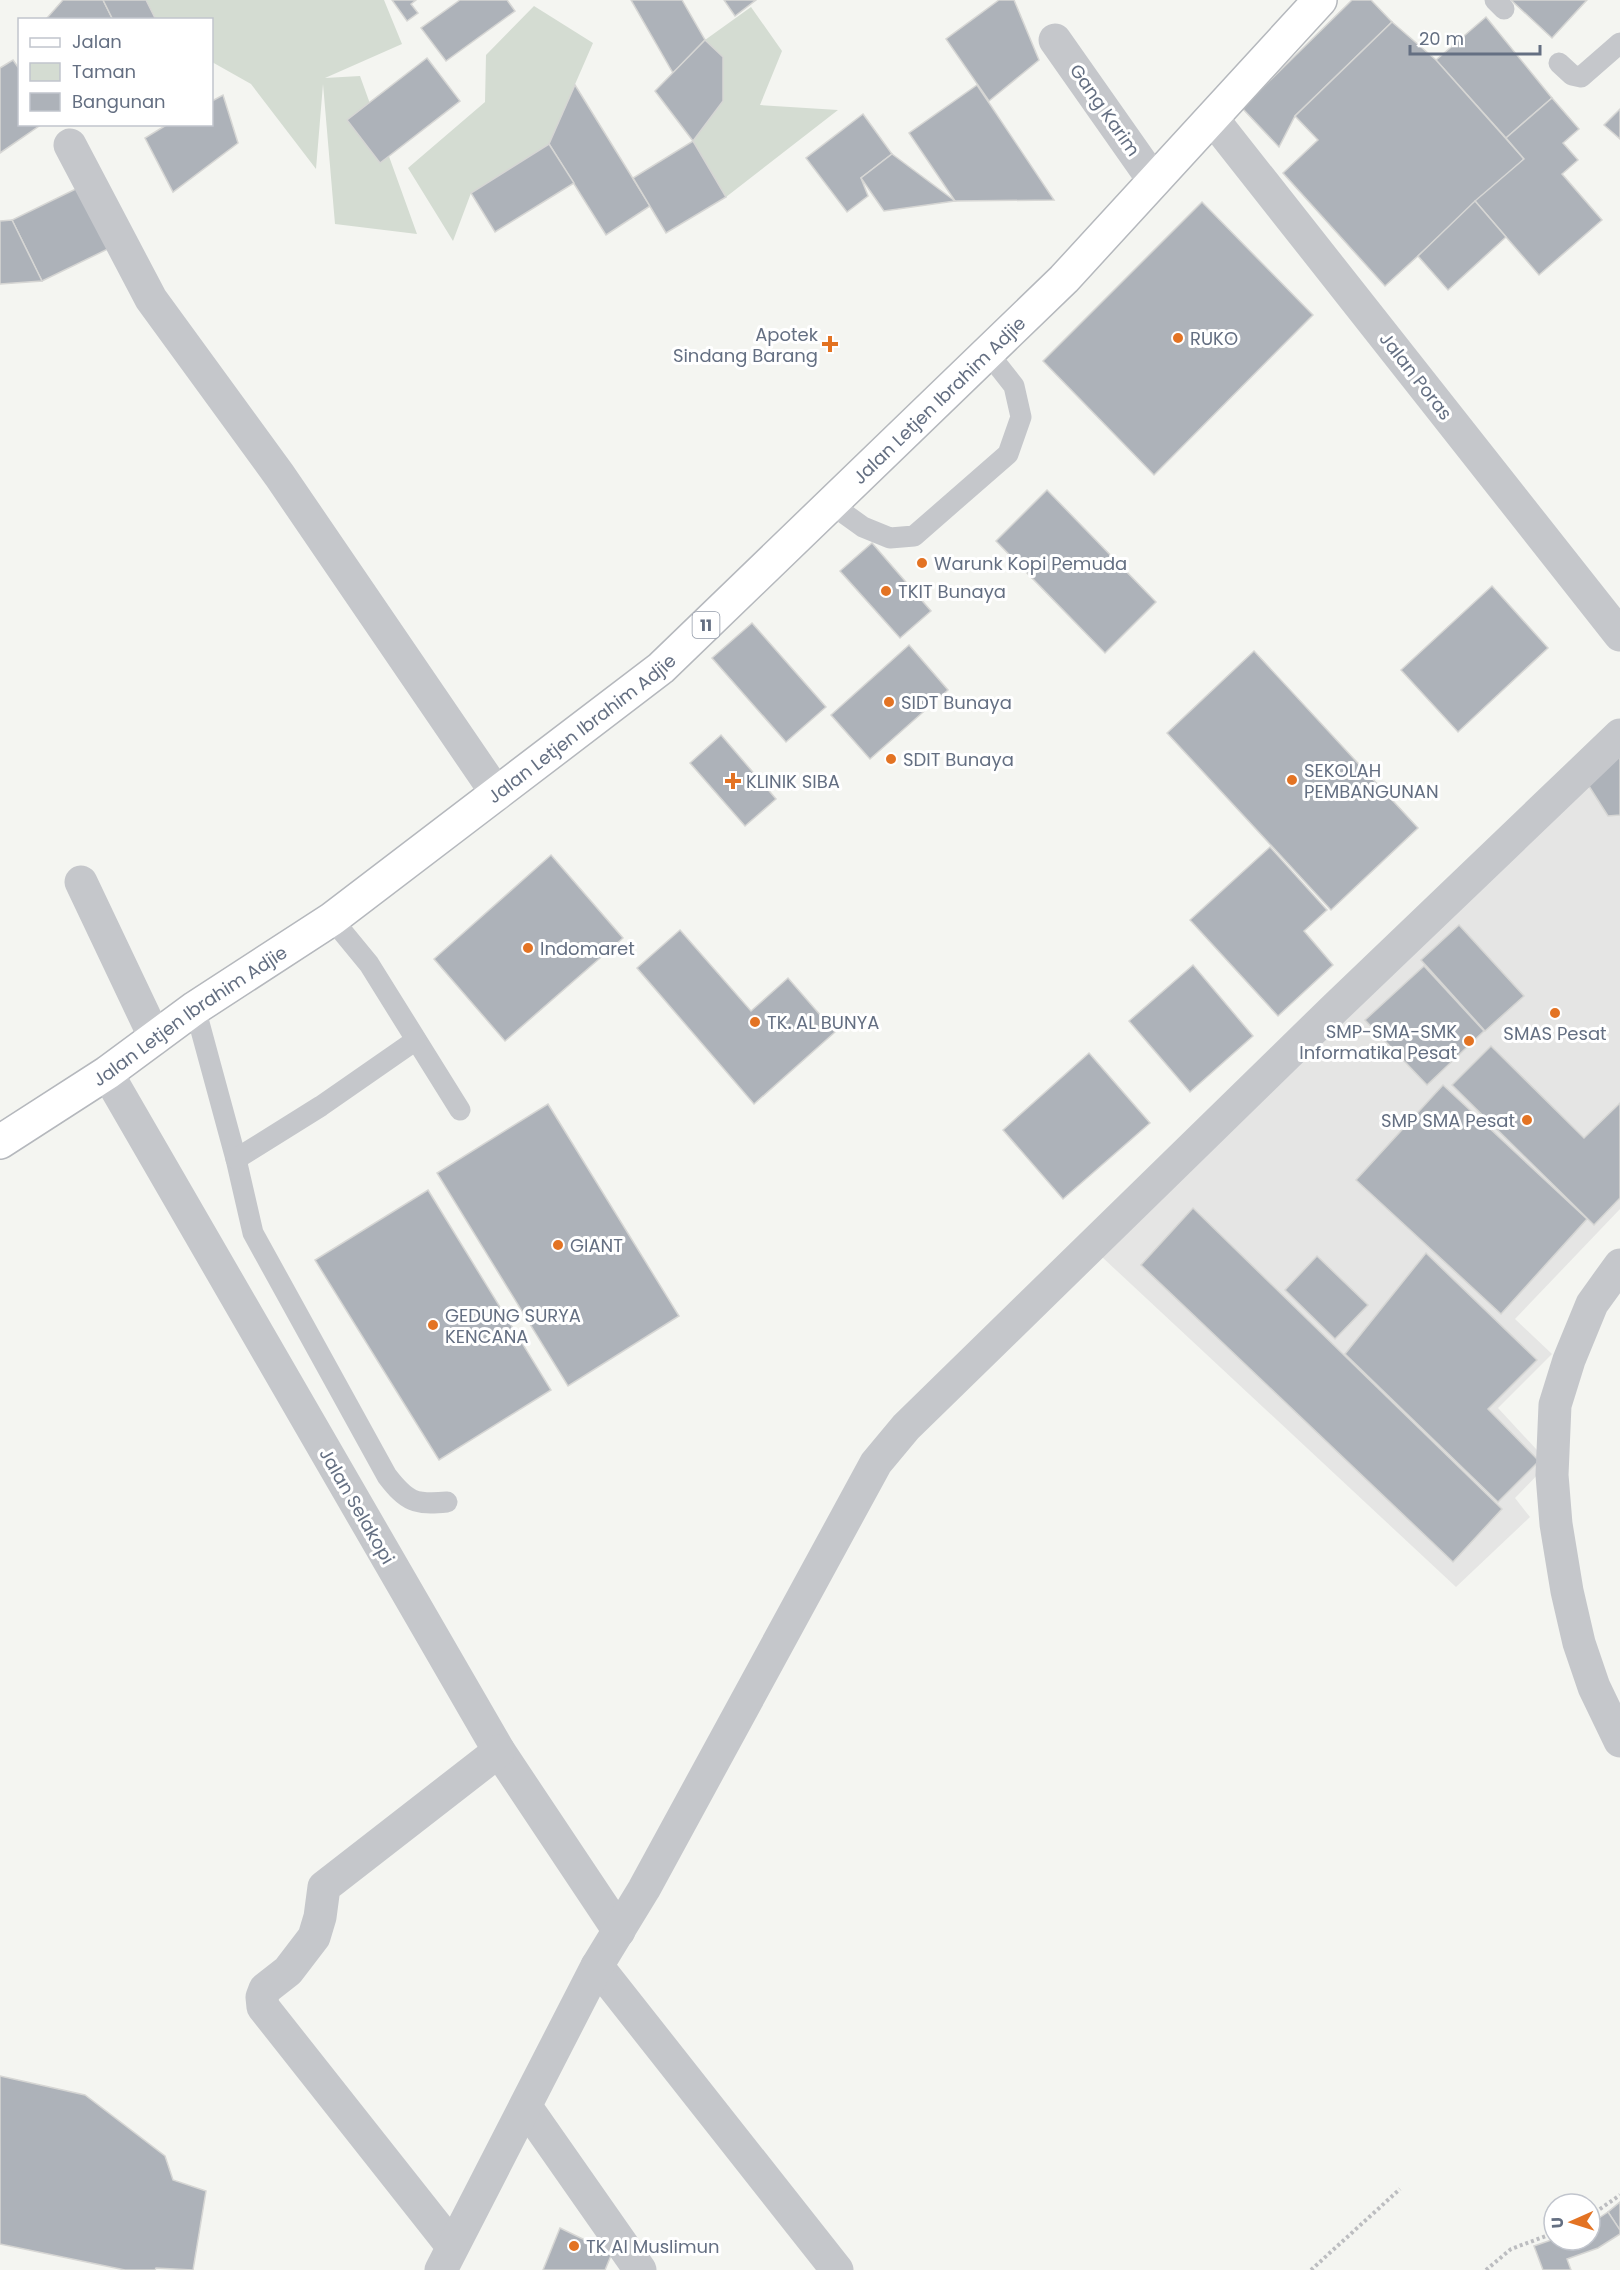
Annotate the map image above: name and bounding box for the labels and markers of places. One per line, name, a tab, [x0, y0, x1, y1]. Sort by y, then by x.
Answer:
place label: Apotek Sindang Barang	[673, 322, 819, 368]
place label: RUKO	[1190, 326, 1238, 351]
marker: RUKO	[1171, 331, 1185, 345]
marker: Apotek Sindang Barang	[823, 337, 837, 351]
place label: Warunk Kopi Pemuda	[934, 551, 1127, 576]
marker: Warunk Kopi Pemuda	[915, 556, 929, 570]
place label: TKIT Bunaya	[898, 579, 1006, 604]
marker: TKIT Bunaya	[879, 584, 893, 598]
place label: SIDT Bunaya	[901, 690, 1012, 715]
marker: SIDT Bunaya	[882, 695, 896, 709]
place label: SDIT Bunaya	[903, 747, 1014, 772]
marker: SDIT Bunaya	[884, 752, 898, 766]
place label: SEKOLAH PEMBANGUNAN	[1304, 758, 1439, 804]
place label: KLINIK SIBA	[746, 769, 840, 794]
marker: KLINIK SIBA	[724, 772, 742, 790]
marker: SEKOLAH PEMBANGUNAN	[1285, 773, 1299, 787]
place label: Indomaret	[540, 936, 635, 961]
marker: Indomaret	[521, 941, 535, 955]
marker: SMAS Pesat	[1548, 1006, 1562, 1020]
place label: TK. AL BUNYA	[767, 1010, 879, 1035]
marker: TK. AL BUNYA	[748, 1015, 762, 1029]
place label: SMP-SMA-SMK Informatika Pesat	[1299, 1019, 1457, 1065]
place label: SMAS Pesat	[1503, 1021, 1607, 1046]
marker: SMP-SMA-SMK Informatika Pesat	[1462, 1034, 1476, 1048]
place label: SMP SMA Pesat	[1381, 1108, 1515, 1133]
marker: SMP SMA Pesat	[1520, 1113, 1534, 1127]
place label: GIANT	[570, 1233, 623, 1258]
marker: GIANT	[551, 1238, 565, 1252]
place label: GEDUNG SURYA KENCANA	[445, 1303, 581, 1349]
marker: GEDUNG SURYA KENCANA	[426, 1318, 440, 1332]
place label: TK Al Muslimun	[586, 2234, 720, 2259]
marker: TK Al Muslimun	[567, 2239, 581, 2253]

